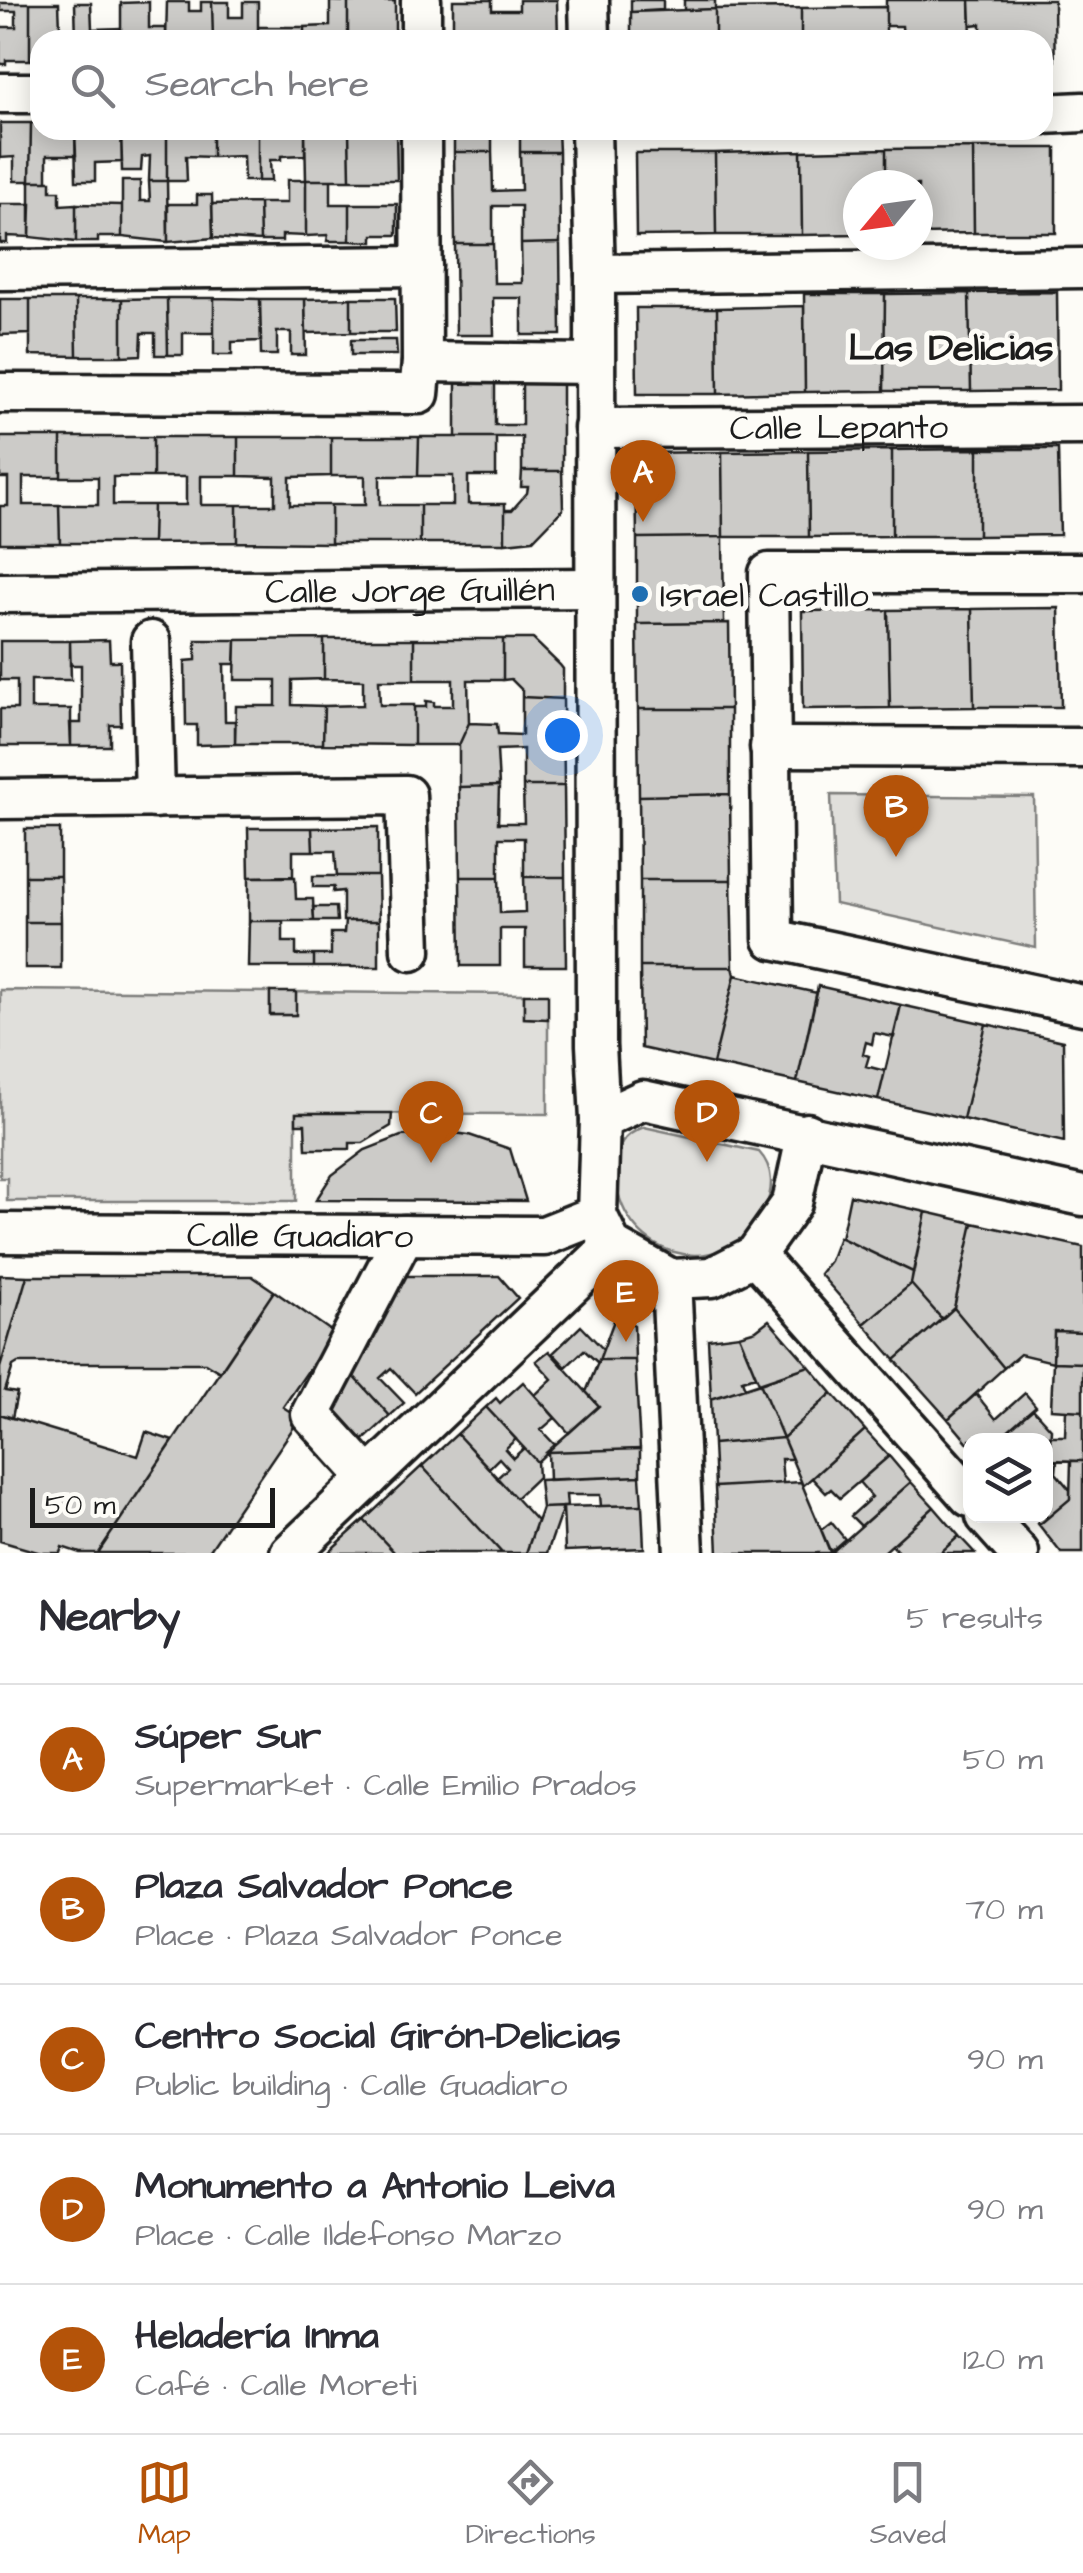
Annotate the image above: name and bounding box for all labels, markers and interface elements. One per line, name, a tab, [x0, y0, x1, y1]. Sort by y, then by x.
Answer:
search box	[30, 30, 1053, 140]
icon: search	[65, 58, 120, 113]
text: Search here	[145, 59, 369, 111]
north arrow	[843, 170, 933, 260]
district label: Las Delicias	[848, 323, 1054, 375]
street label: Calle Lepanto	[730, 403, 949, 453]
pin: A	[610, 440, 676, 522]
street label: Calle Jorge Guillén	[265, 565, 555, 618]
place label: Israel Castillo	[660, 571, 869, 620]
marker: Israel Castillo	[629, 583, 651, 605]
your location	[537, 710, 588, 761]
pin: B	[864, 774, 928, 857]
pin: C	[398, 1080, 464, 1163]
pin: D	[674, 1080, 740, 1162]
street label: Calle Guadiaro	[187, 1211, 414, 1261]
pin: E	[594, 1260, 658, 1342]
map controls	[963, 1433, 1053, 1523]
button: layers	[963, 1433, 1053, 1523]
scale bar	[30, 1483, 275, 1528]
text: 50 m	[45, 1486, 116, 1525]
text: Nearby	[40, 1589, 180, 1647]
text: 5 results	[906, 1596, 1043, 1641]
text: Súper Sur	[135, 1711, 321, 1763]
text: A	[62, 1737, 83, 1782]
text: 50 m	[962, 1737, 1043, 1782]
text: Supermarket · Calle Emilio Prados	[135, 1763, 637, 1808]
text: Plaza Salvador Ponce	[135, 1861, 513, 1913]
text: B	[61, 1887, 84, 1932]
text: 70 m	[965, 1887, 1043, 1932]
text: Place · Plaza Salvador Ponce	[135, 1913, 563, 1958]
text: Centro Social Girón-Delicias	[135, 2011, 621, 2063]
text: C	[61, 2037, 84, 2082]
text: 90 m	[967, 2037, 1043, 2082]
text: Public building · Calle Guadiaro	[135, 2063, 568, 2108]
text: Monumento a Antonio Leiva	[135, 2161, 615, 2213]
text: D	[62, 2187, 83, 2232]
text: 90 m	[967, 2187, 1043, 2232]
text: Place · Calle Ildefonso Marzo	[135, 2213, 561, 2258]
text: Heladería Inma	[135, 2311, 379, 2363]
text: E	[63, 2337, 82, 2382]
text: 120 m	[963, 2337, 1043, 2382]
text: Café · Calle Moreti	[135, 2363, 417, 2408]
tab: Map	[137, 2455, 192, 2554]
tab: Directions	[466, 2455, 596, 2554]
tab: Saved	[870, 2455, 946, 2554]

